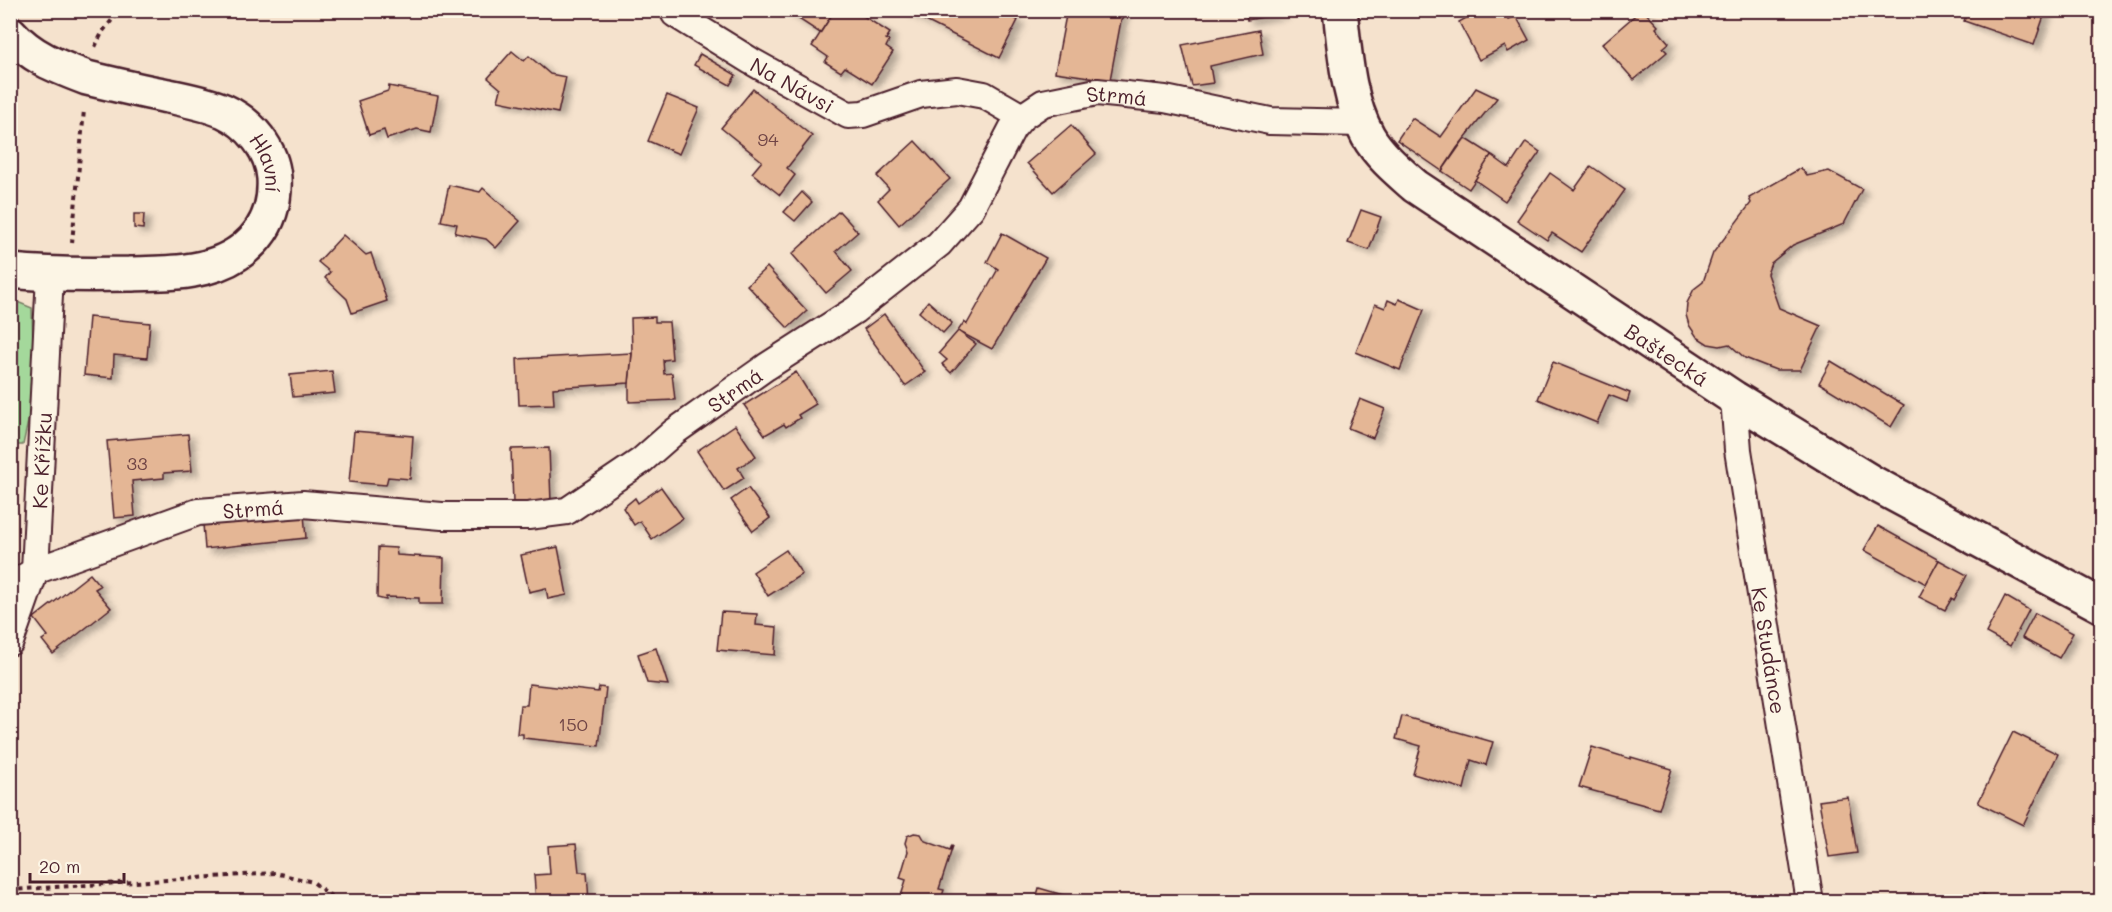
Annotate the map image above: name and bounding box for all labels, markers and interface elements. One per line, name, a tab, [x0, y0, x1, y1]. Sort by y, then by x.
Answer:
street label: Na Návsi	[746, 50, 839, 118]
street label: Strmá	[1084, 79, 1149, 111]
street label: Hlavní	[244, 127, 288, 193]
house number: 94	[757, 127, 779, 151]
street label: Baštecká	[1620, 316, 1715, 391]
street label: Strmá	[702, 360, 767, 418]
street label: Ke Křížku	[25, 411, 57, 509]
house number: 33	[126, 451, 148, 475]
street label: Strmá	[222, 492, 285, 524]
street label: Ke Studánce	[1746, 585, 1793, 716]
house number: 150	[558, 712, 588, 736]
scale bar	[30, 846, 124, 884]
text: 20 m	[39, 854, 80, 878]

